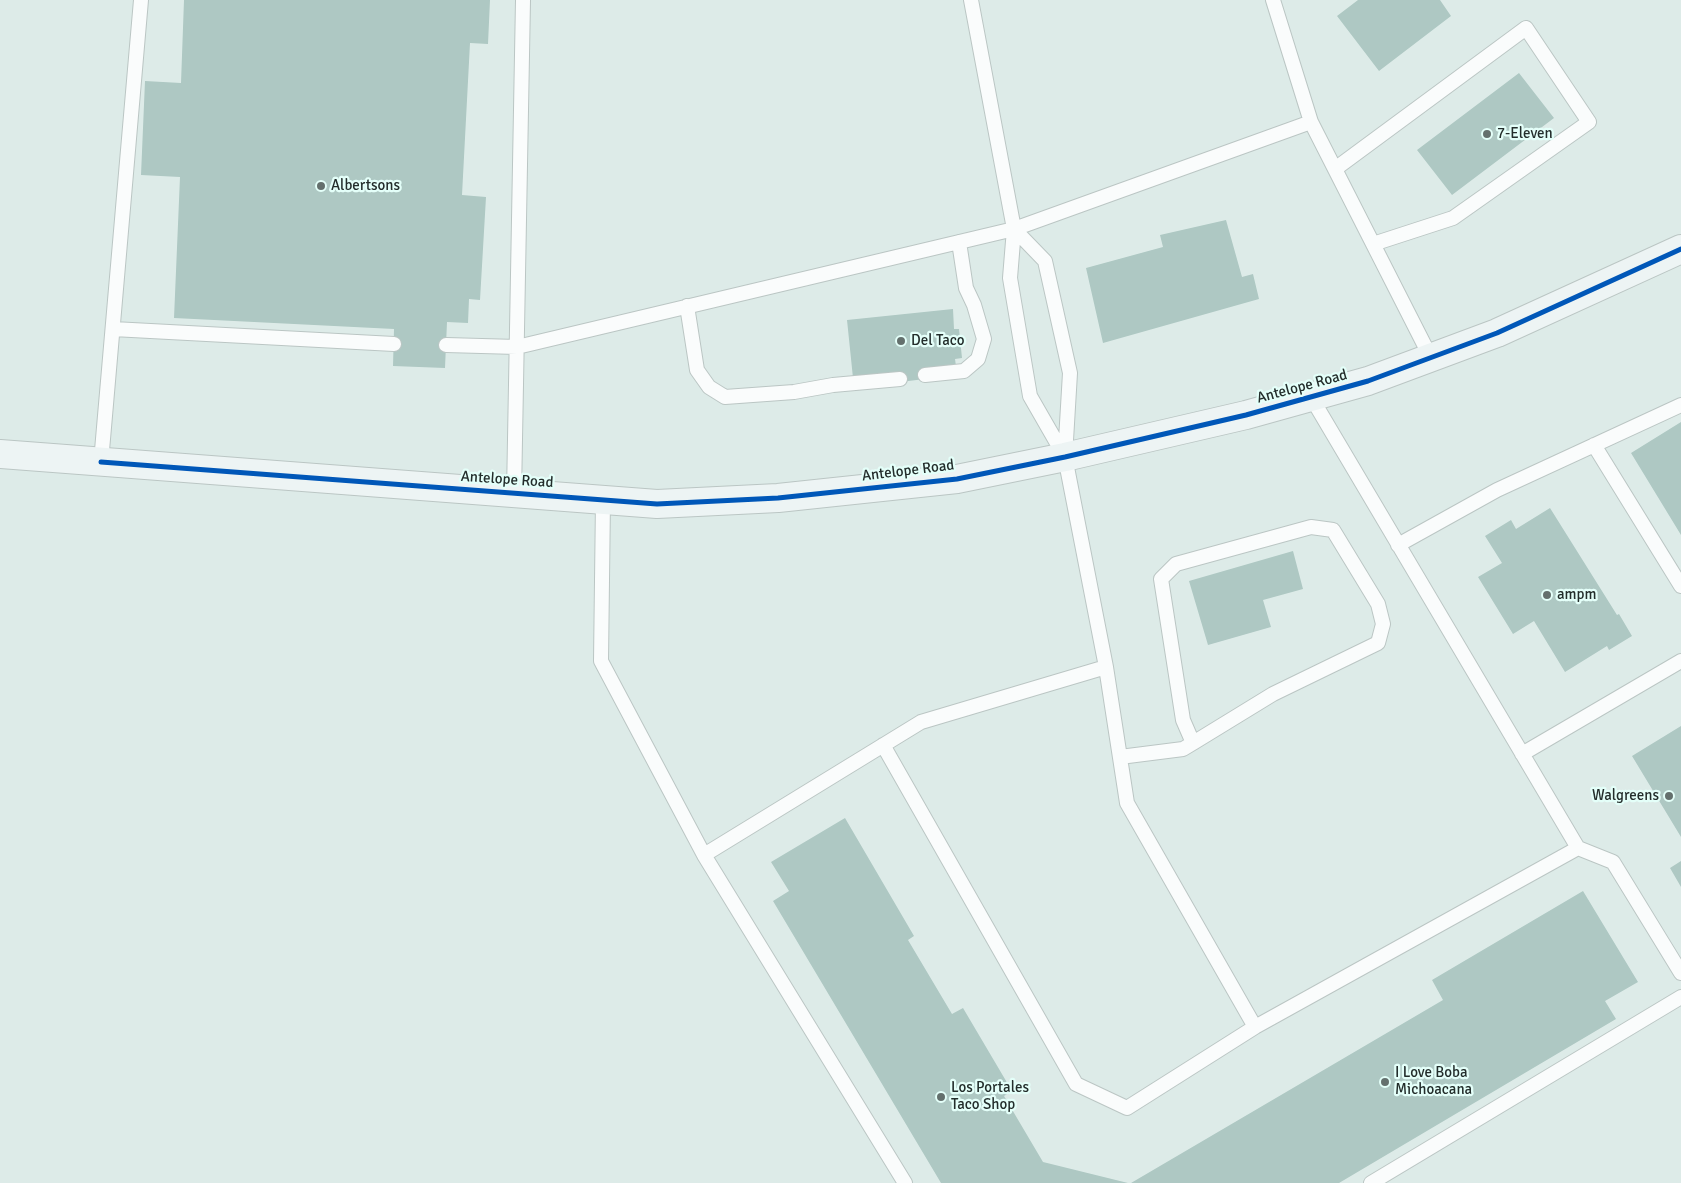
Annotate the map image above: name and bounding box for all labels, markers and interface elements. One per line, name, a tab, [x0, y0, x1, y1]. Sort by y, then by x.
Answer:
place label: 7-Eleven	[1497, 125, 1553, 143]
marker: 7-Eleven	[1481, 128, 1493, 140]
place label: Albertsons	[331, 177, 400, 195]
marker: Albertsons	[315, 180, 327, 192]
place label: Del Taco	[911, 332, 965, 350]
marker: Del Taco	[895, 335, 907, 347]
street label: Antelope Road	[1255, 366, 1349, 408]
street label: Antelope Road	[861, 456, 955, 486]
street label: Antelope Road	[460, 468, 554, 492]
place label: ampm	[1557, 586, 1596, 604]
marker: ampm	[1541, 589, 1553, 601]
place label: Walgreens	[1592, 787, 1659, 805]
marker: Walgreens	[1663, 790, 1675, 802]
place label: I Love Boba Michoacana	[1395, 1064, 1472, 1099]
marker: I Love Boba Michoacana	[1379, 1076, 1391, 1088]
place label: Los Portales Taco Shop	[951, 1079, 1029, 1114]
marker: Los Portales Taco Shop	[935, 1091, 947, 1103]

